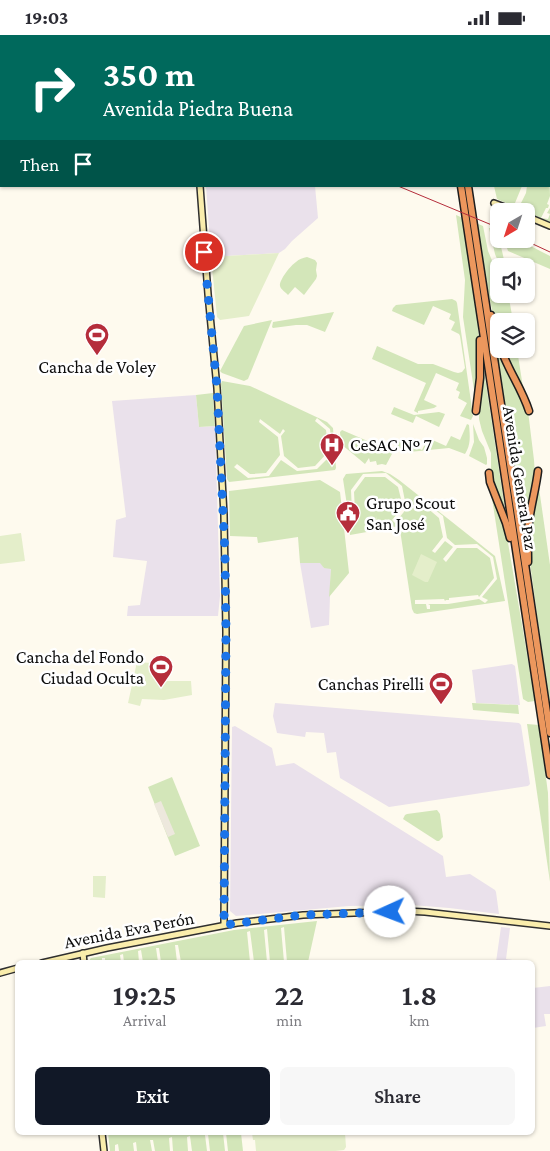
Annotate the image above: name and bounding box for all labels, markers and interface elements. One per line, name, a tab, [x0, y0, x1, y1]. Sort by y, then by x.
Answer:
text: 19:03	[25, 7, 68, 28]
icon: right	[20, 55, 85, 120]
text: 350 m	[103, 55, 195, 94]
text: Avenida Piedra Buena	[103, 96, 293, 121]
icon: arrive	[69, 150, 97, 178]
text: Then	[20, 154, 59, 175]
north arrow	[490, 203, 535, 247]
map controls	[490, 203, 535, 358]
pin	[183, 231, 225, 273]
icon: arrive	[190, 238, 218, 266]
button: sound	[490, 258, 535, 303]
button: layers	[490, 313, 535, 358]
sports icon: Cancha de Voley	[84, 322, 110, 356]
place label: Cancha de Voley	[38, 357, 156, 377]
street label: Avenida General Paz	[499, 405, 541, 552]
hospital icon: CeSAC Nº 7	[319, 432, 345, 466]
place label: CeSAC Nº 7	[350, 435, 432, 455]
place label: Grupo Scout San José	[366, 493, 456, 534]
public building icon: Grupo Scout San José	[335, 500, 361, 534]
place label: Cancha del Fondo Ciudad Oculta	[16, 647, 144, 688]
sports icon: Cancha del Fondo Ciudad Oculta	[148, 654, 174, 688]
sports icon: Canchas Pirelli	[428, 671, 454, 705]
place label: Canchas Pirelli	[318, 674, 424, 694]
position arrow	[363, 885, 415, 937]
street label: Avenida Eva Perón	[62, 908, 196, 952]
text: 19:25	[113, 978, 177, 1011]
text: 22	[274, 978, 304, 1011]
text: 1.8	[402, 978, 437, 1011]
text: Arrival	[123, 1012, 166, 1029]
text: min	[276, 1012, 302, 1029]
text: km	[409, 1012, 430, 1029]
button: Exit	[35, 1067, 270, 1125]
button: Share	[280, 1067, 515, 1125]

